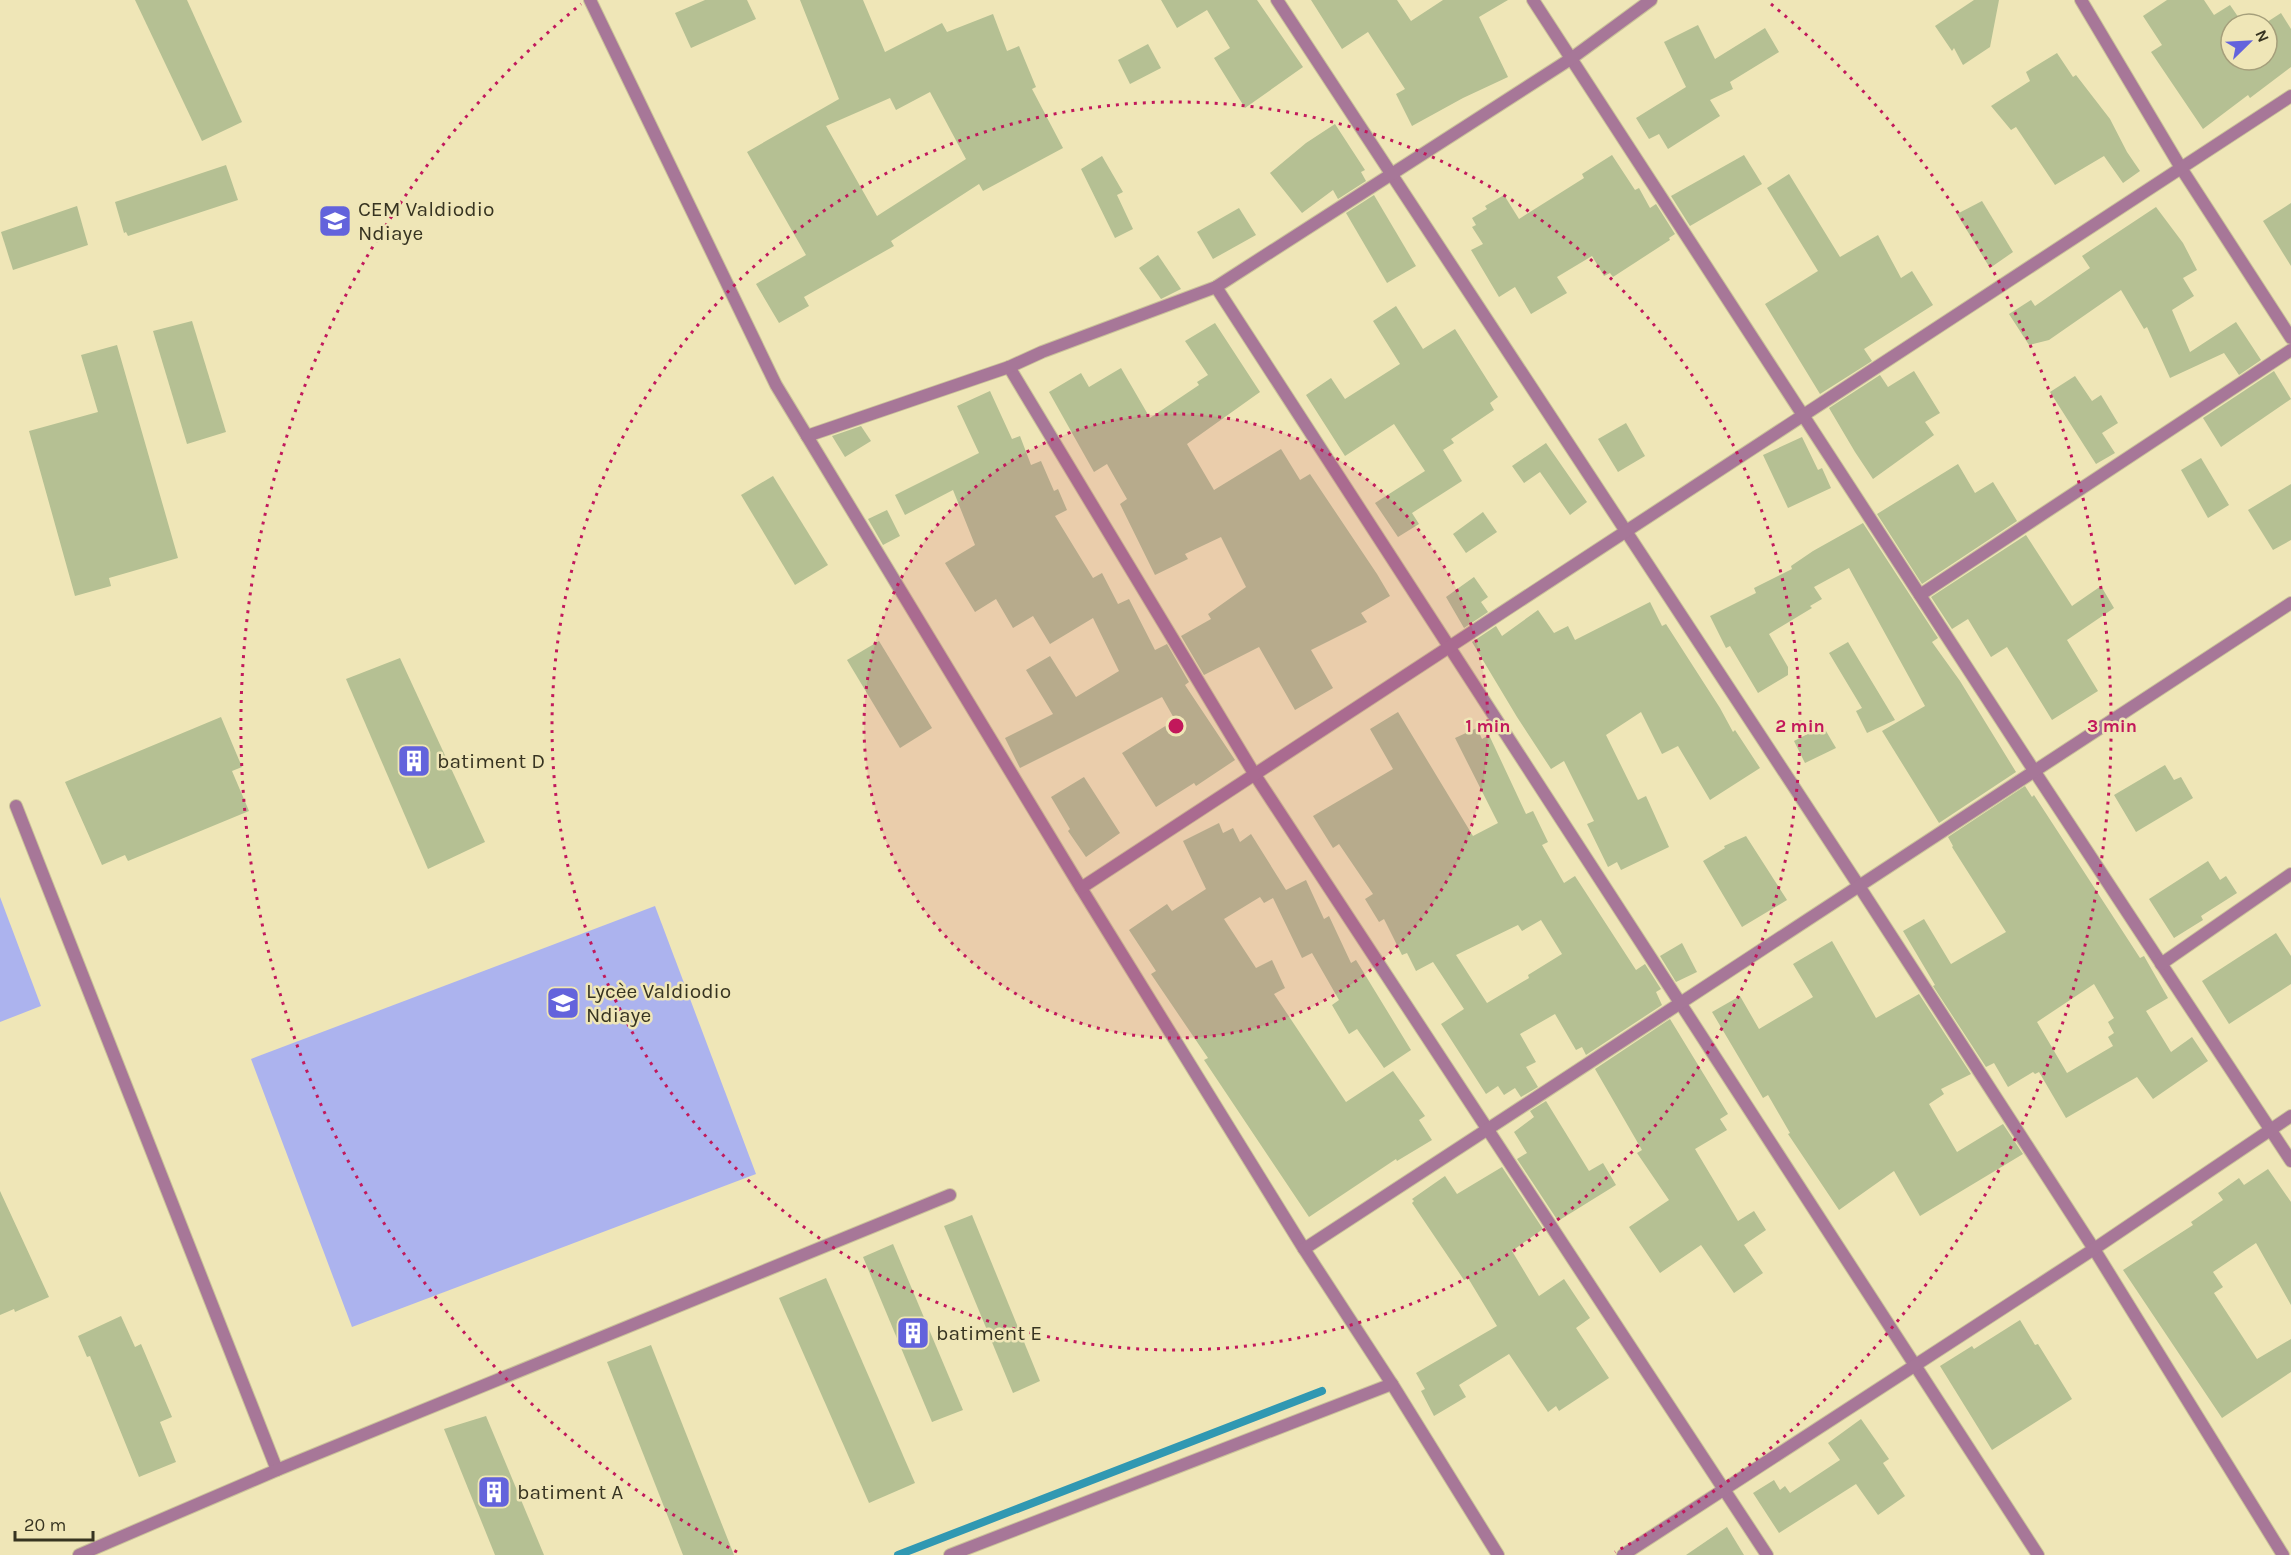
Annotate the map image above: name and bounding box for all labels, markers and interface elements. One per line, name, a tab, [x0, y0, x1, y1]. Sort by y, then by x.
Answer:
north arrow	[2219, 12, 2279, 72]
text: N	[2251, 27, 2273, 45]
place label: CEM Valdiodio Ndiaye	[358, 197, 494, 245]
school or university icon: CEM Valdiodio Ndiaye	[317, 203, 353, 239]
text: 1 min	[1465, 715, 1511, 737]
text: 2 min	[1775, 715, 1825, 737]
text: 3 min	[2087, 715, 2137, 737]
centre of rings	[1166, 716, 1186, 736]
building icon: batiment D	[396, 743, 432, 779]
place label: batiment D	[437, 749, 545, 773]
place label: Lycèe Valdiodio Ndiaye	[586, 979, 731, 1027]
school or university icon: Lycèe Valdiodio Ndiaye	[545, 985, 581, 1021]
building icon: batiment E	[895, 1315, 931, 1351]
place label: batiment E	[936, 1321, 1042, 1345]
building icon: batiment A	[476, 1474, 512, 1510]
place label: batiment A	[517, 1480, 623, 1504]
scale bar	[15, 1504, 93, 1542]
text: 20 m	[24, 1514, 66, 1536]

